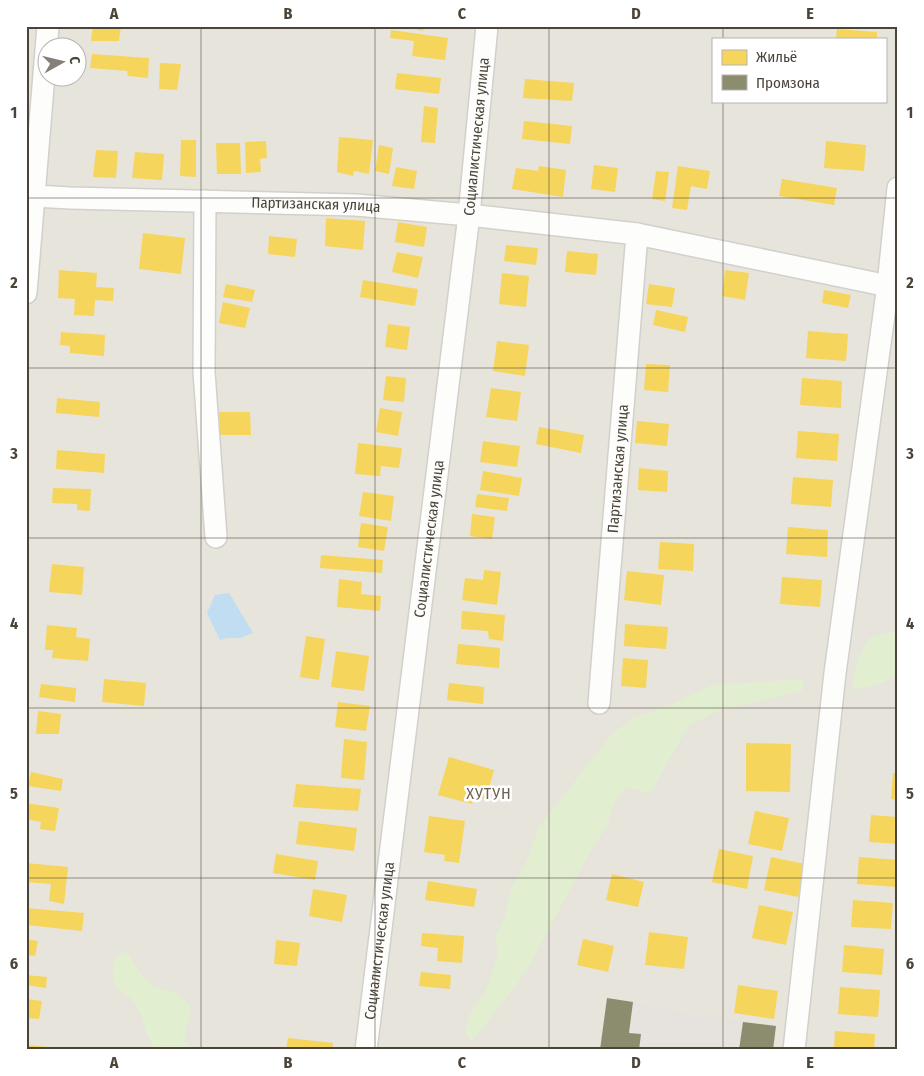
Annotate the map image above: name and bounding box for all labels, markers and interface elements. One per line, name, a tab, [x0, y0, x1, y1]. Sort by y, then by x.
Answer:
text: A	[109, 4, 119, 23]
text: B	[284, 4, 293, 23]
text: C	[458, 4, 467, 23]
text: D	[631, 4, 641, 23]
text: E	[806, 4, 814, 23]
north arrow	[38, 38, 88, 88]
legend	[712, 38, 886, 102]
text: Жильё	[756, 48, 797, 66]
text: С	[65, 55, 83, 66]
street label: Социалистическая улица	[460, 57, 493, 217]
text: Промзона	[756, 74, 820, 92]
text: 1	[11, 103, 17, 122]
text: 1	[907, 103, 913, 122]
street label: Партизанская улица	[251, 193, 381, 216]
text: 2	[9, 273, 18, 292]
text: 2	[905, 273, 914, 292]
street label: Партизанская улица	[604, 404, 632, 534]
text: 3	[9, 444, 18, 463]
text: 3	[905, 444, 914, 463]
street label: Социалистическая улица	[410, 459, 448, 619]
text: 4	[10, 614, 18, 633]
text: 4	[906, 614, 914, 633]
text: 5	[10, 784, 18, 803]
district label: ХУТУН	[466, 784, 512, 803]
text: 5	[906, 784, 914, 803]
street label: Социалистическая улица	[361, 861, 398, 1021]
text: 6	[10, 954, 18, 973]
text: 6	[906, 954, 914, 973]
text: A	[109, 1053, 119, 1072]
text: B	[284, 1053, 293, 1072]
text: C	[458, 1053, 467, 1072]
text: D	[631, 1053, 641, 1072]
text: E	[806, 1053, 814, 1072]

